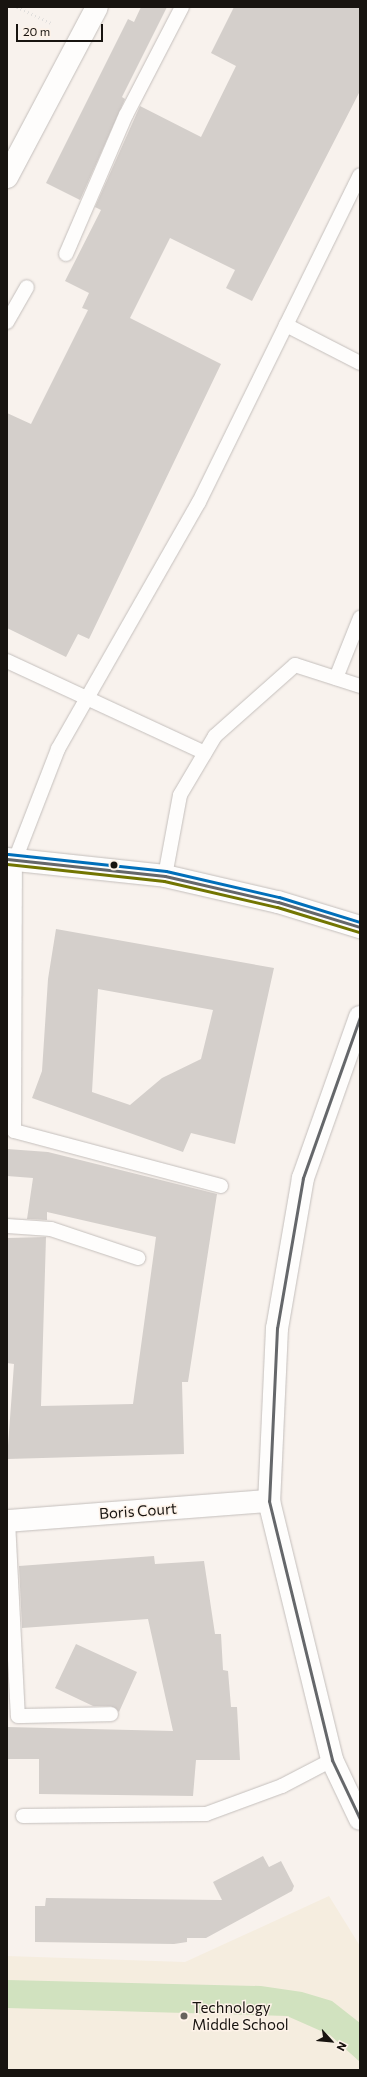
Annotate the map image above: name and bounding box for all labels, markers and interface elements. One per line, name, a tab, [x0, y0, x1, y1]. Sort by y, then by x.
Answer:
scale bar	[18, 16, 105, 42]
text: 20 m	[23, 24, 50, 38]
unlabelled marker	[109, 860, 119, 870]
street label: Boris Court	[98, 1499, 178, 1523]
place label: Technology Middle School	[192, 1998, 289, 2033]
marker: Technology Middle School	[179, 2011, 189, 2021]
north arrow	[311, 2021, 351, 2061]
text: N	[334, 2040, 350, 2053]

